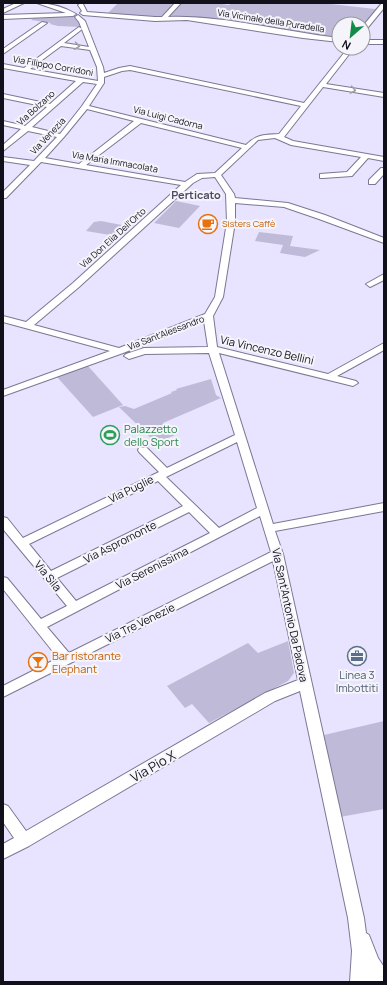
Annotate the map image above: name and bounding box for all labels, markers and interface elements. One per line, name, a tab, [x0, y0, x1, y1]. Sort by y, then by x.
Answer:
street label: Via Vicinale della Puradella	[217, 6, 326, 35]
north arrow	[331, 16, 371, 56]
text: N	[339, 37, 353, 54]
one-way arrow	[74, 41, 80, 50]
street label: Via Filippo Corridoni	[12, 52, 94, 79]
one-way arrow	[350, 85, 356, 94]
street label: Via Bolzano	[14, 87, 58, 128]
street label: Via Luigi Cadorna	[132, 103, 204, 132]
street label: Via Venezia	[27, 114, 68, 157]
street label: Via Maria Immacolata	[71, 148, 159, 175]
district label: Perticato	[171, 187, 221, 202]
street label: Via Don Elia Dell'Orto	[77, 205, 148, 271]
cafe icon: Sisters Caffè	[197, 213, 219, 235]
place label: Sisters Caffè	[222, 217, 275, 230]
street label: Via Sant'Alessandro	[126, 312, 206, 353]
street label: Via Vincenzo Bellini	[219, 331, 315, 368]
place label: Palazzetto dello Sport	[124, 421, 179, 449]
sports icon: Palazzetto dello Sport	[99, 424, 121, 446]
street label: Via Puglie	[106, 471, 156, 506]
street label: Via Aspromonte	[81, 516, 159, 566]
street label: Via Serenissima	[113, 543, 191, 592]
street label: Via Sant'Antonio Da Padova	[269, 547, 312, 683]
street label: Via Sila	[31, 557, 65, 594]
street label: Via Tre Venezie	[102, 599, 178, 646]
office icon: Linea 3 Imbottiti	[346, 645, 368, 667]
place label: Bar ristorante Elephant	[52, 648, 122, 676]
bar icon: Bar ristorante Elephant	[27, 651, 49, 673]
place label: Linea 3 Imbottiti	[336, 667, 378, 695]
street label: Via Pio X	[127, 746, 179, 786]

